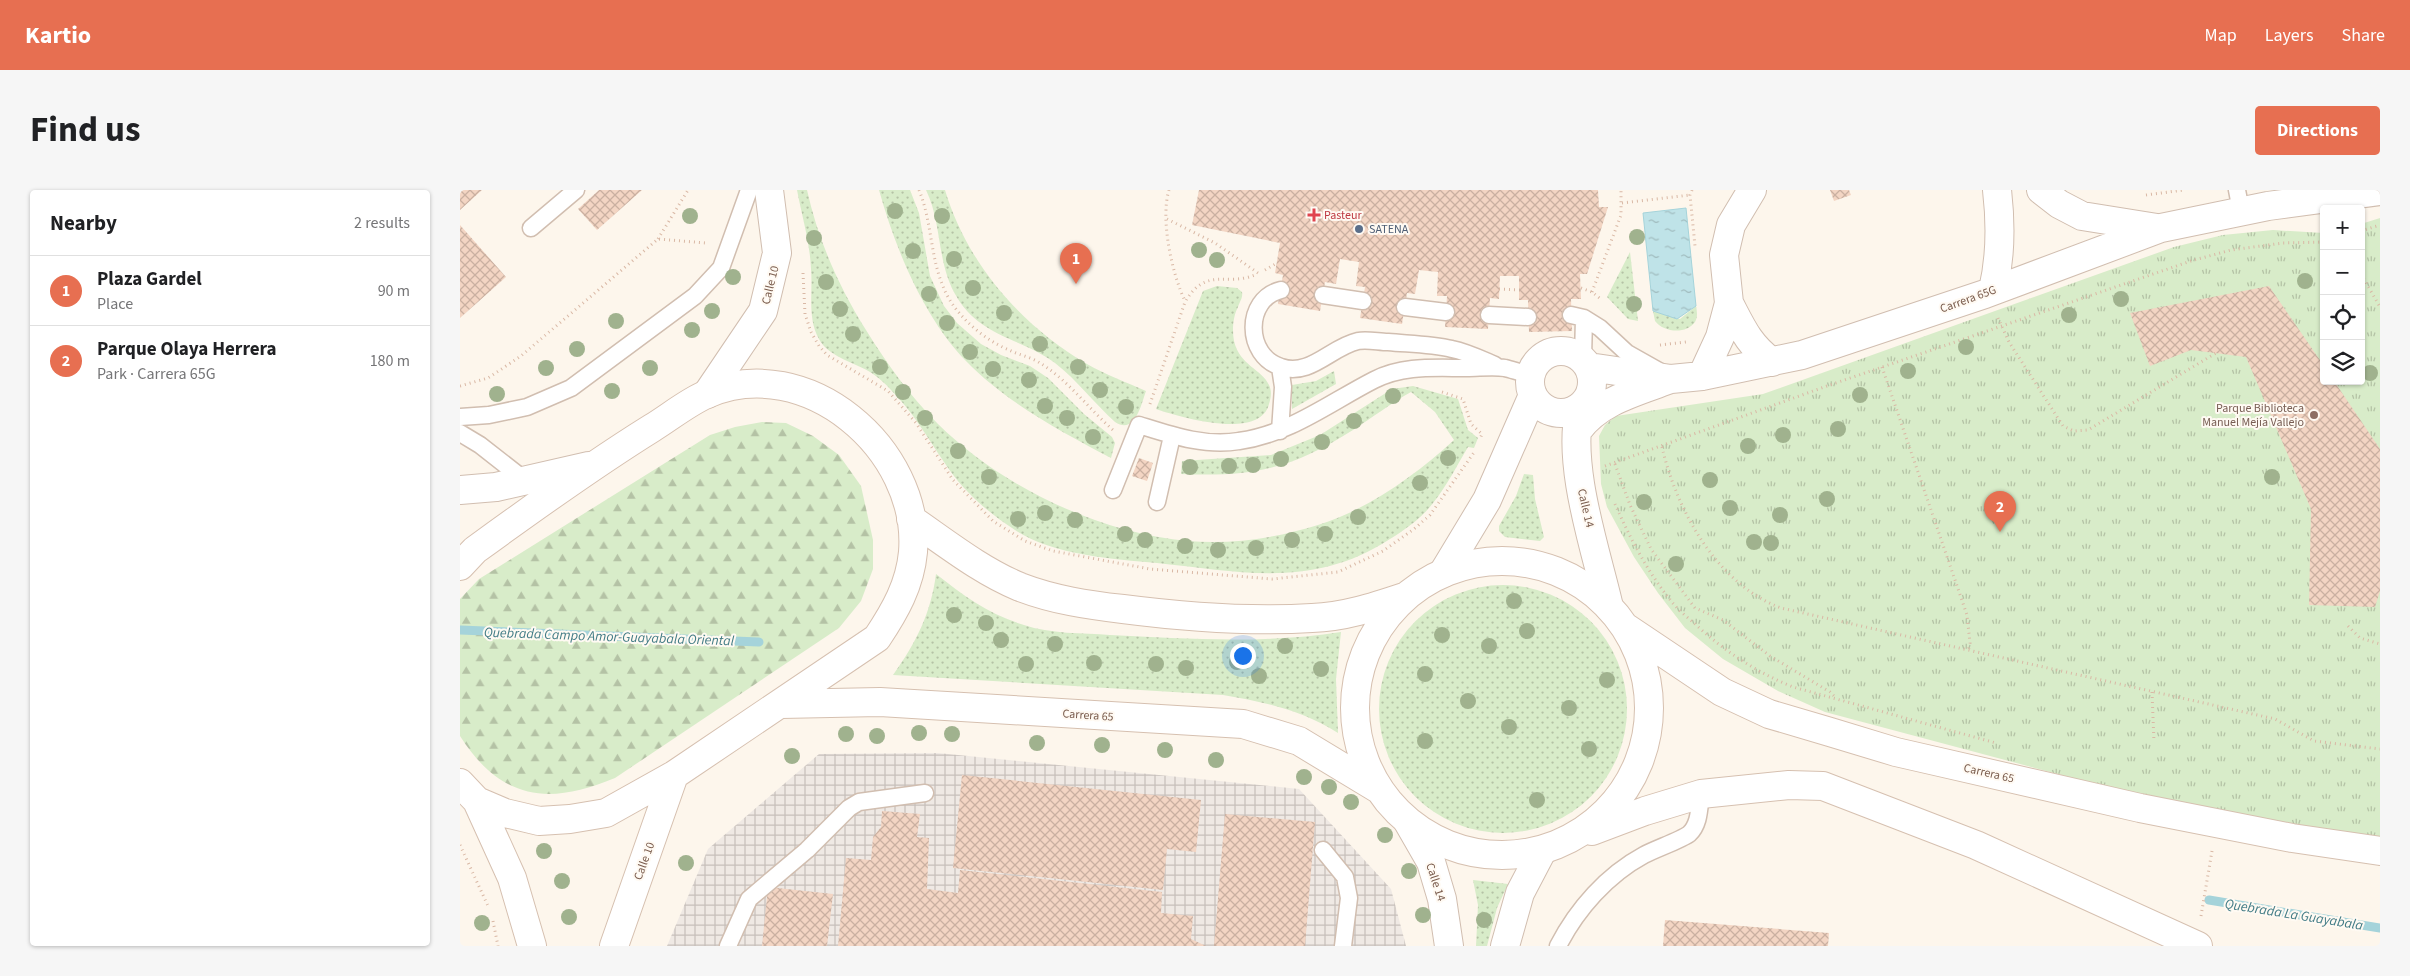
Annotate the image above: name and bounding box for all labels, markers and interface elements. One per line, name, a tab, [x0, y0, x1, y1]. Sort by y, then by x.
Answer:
text: Kartio	[25, 18, 91, 53]
text: Map	[2205, 23, 2237, 48]
text: Layers	[2265, 23, 2314, 48]
text: Share	[2342, 23, 2385, 48]
text: Find us	[30, 105, 140, 155]
button: Directions	[2255, 106, 2380, 155]
map controls	[2320, 205, 2365, 385]
button: +	[2320, 205, 2365, 250]
place label: Pasteur	[1324, 207, 1362, 224]
text: Nearby	[50, 208, 117, 238]
marker: Pasteur	[1308, 209, 1320, 221]
text: 2 results	[354, 212, 410, 234]
place label: SATENA	[1369, 221, 1409, 238]
marker: SATENA	[1353, 223, 1365, 235]
pin: 1	[1060, 243, 1092, 284]
button: −	[2320, 250, 2365, 295]
street label: Calle 10	[757, 264, 783, 306]
text: Plaza Gardel	[97, 266, 202, 293]
text: 1	[62, 280, 70, 302]
text: 90 m	[378, 280, 410, 302]
street label: Carrera 65G	[1938, 281, 1999, 318]
text: Place	[97, 293, 133, 315]
button: locate	[2320, 295, 2365, 340]
text: Parque Olaya Herrera	[97, 336, 277, 363]
button: layers	[2320, 340, 2365, 385]
text: 2	[62, 350, 70, 372]
text: 180 m	[370, 350, 410, 372]
text: Park · Carrera 65G	[97, 363, 216, 385]
place label: Parque Biblioteca Manuel Mejía Vallejo	[2202, 400, 2304, 431]
marker: Parque Biblioteca Manuel Mejía Vallejo	[2308, 409, 2320, 421]
street label: Calle 14	[1573, 487, 1598, 529]
pin: 2	[1984, 491, 2016, 532]
water label: Quebrada Campo Amor-Guayabala Oriental	[484, 623, 735, 651]
your location	[1230, 643, 1256, 669]
street label: Carrera 65	[1062, 705, 1114, 726]
street label: Carrera 65	[1962, 759, 2016, 788]
street label: Calle 10	[630, 840, 659, 883]
street label: Calle 14	[1421, 861, 1450, 903]
water label: Quebrada La Guayabala	[2223, 894, 2365, 936]

